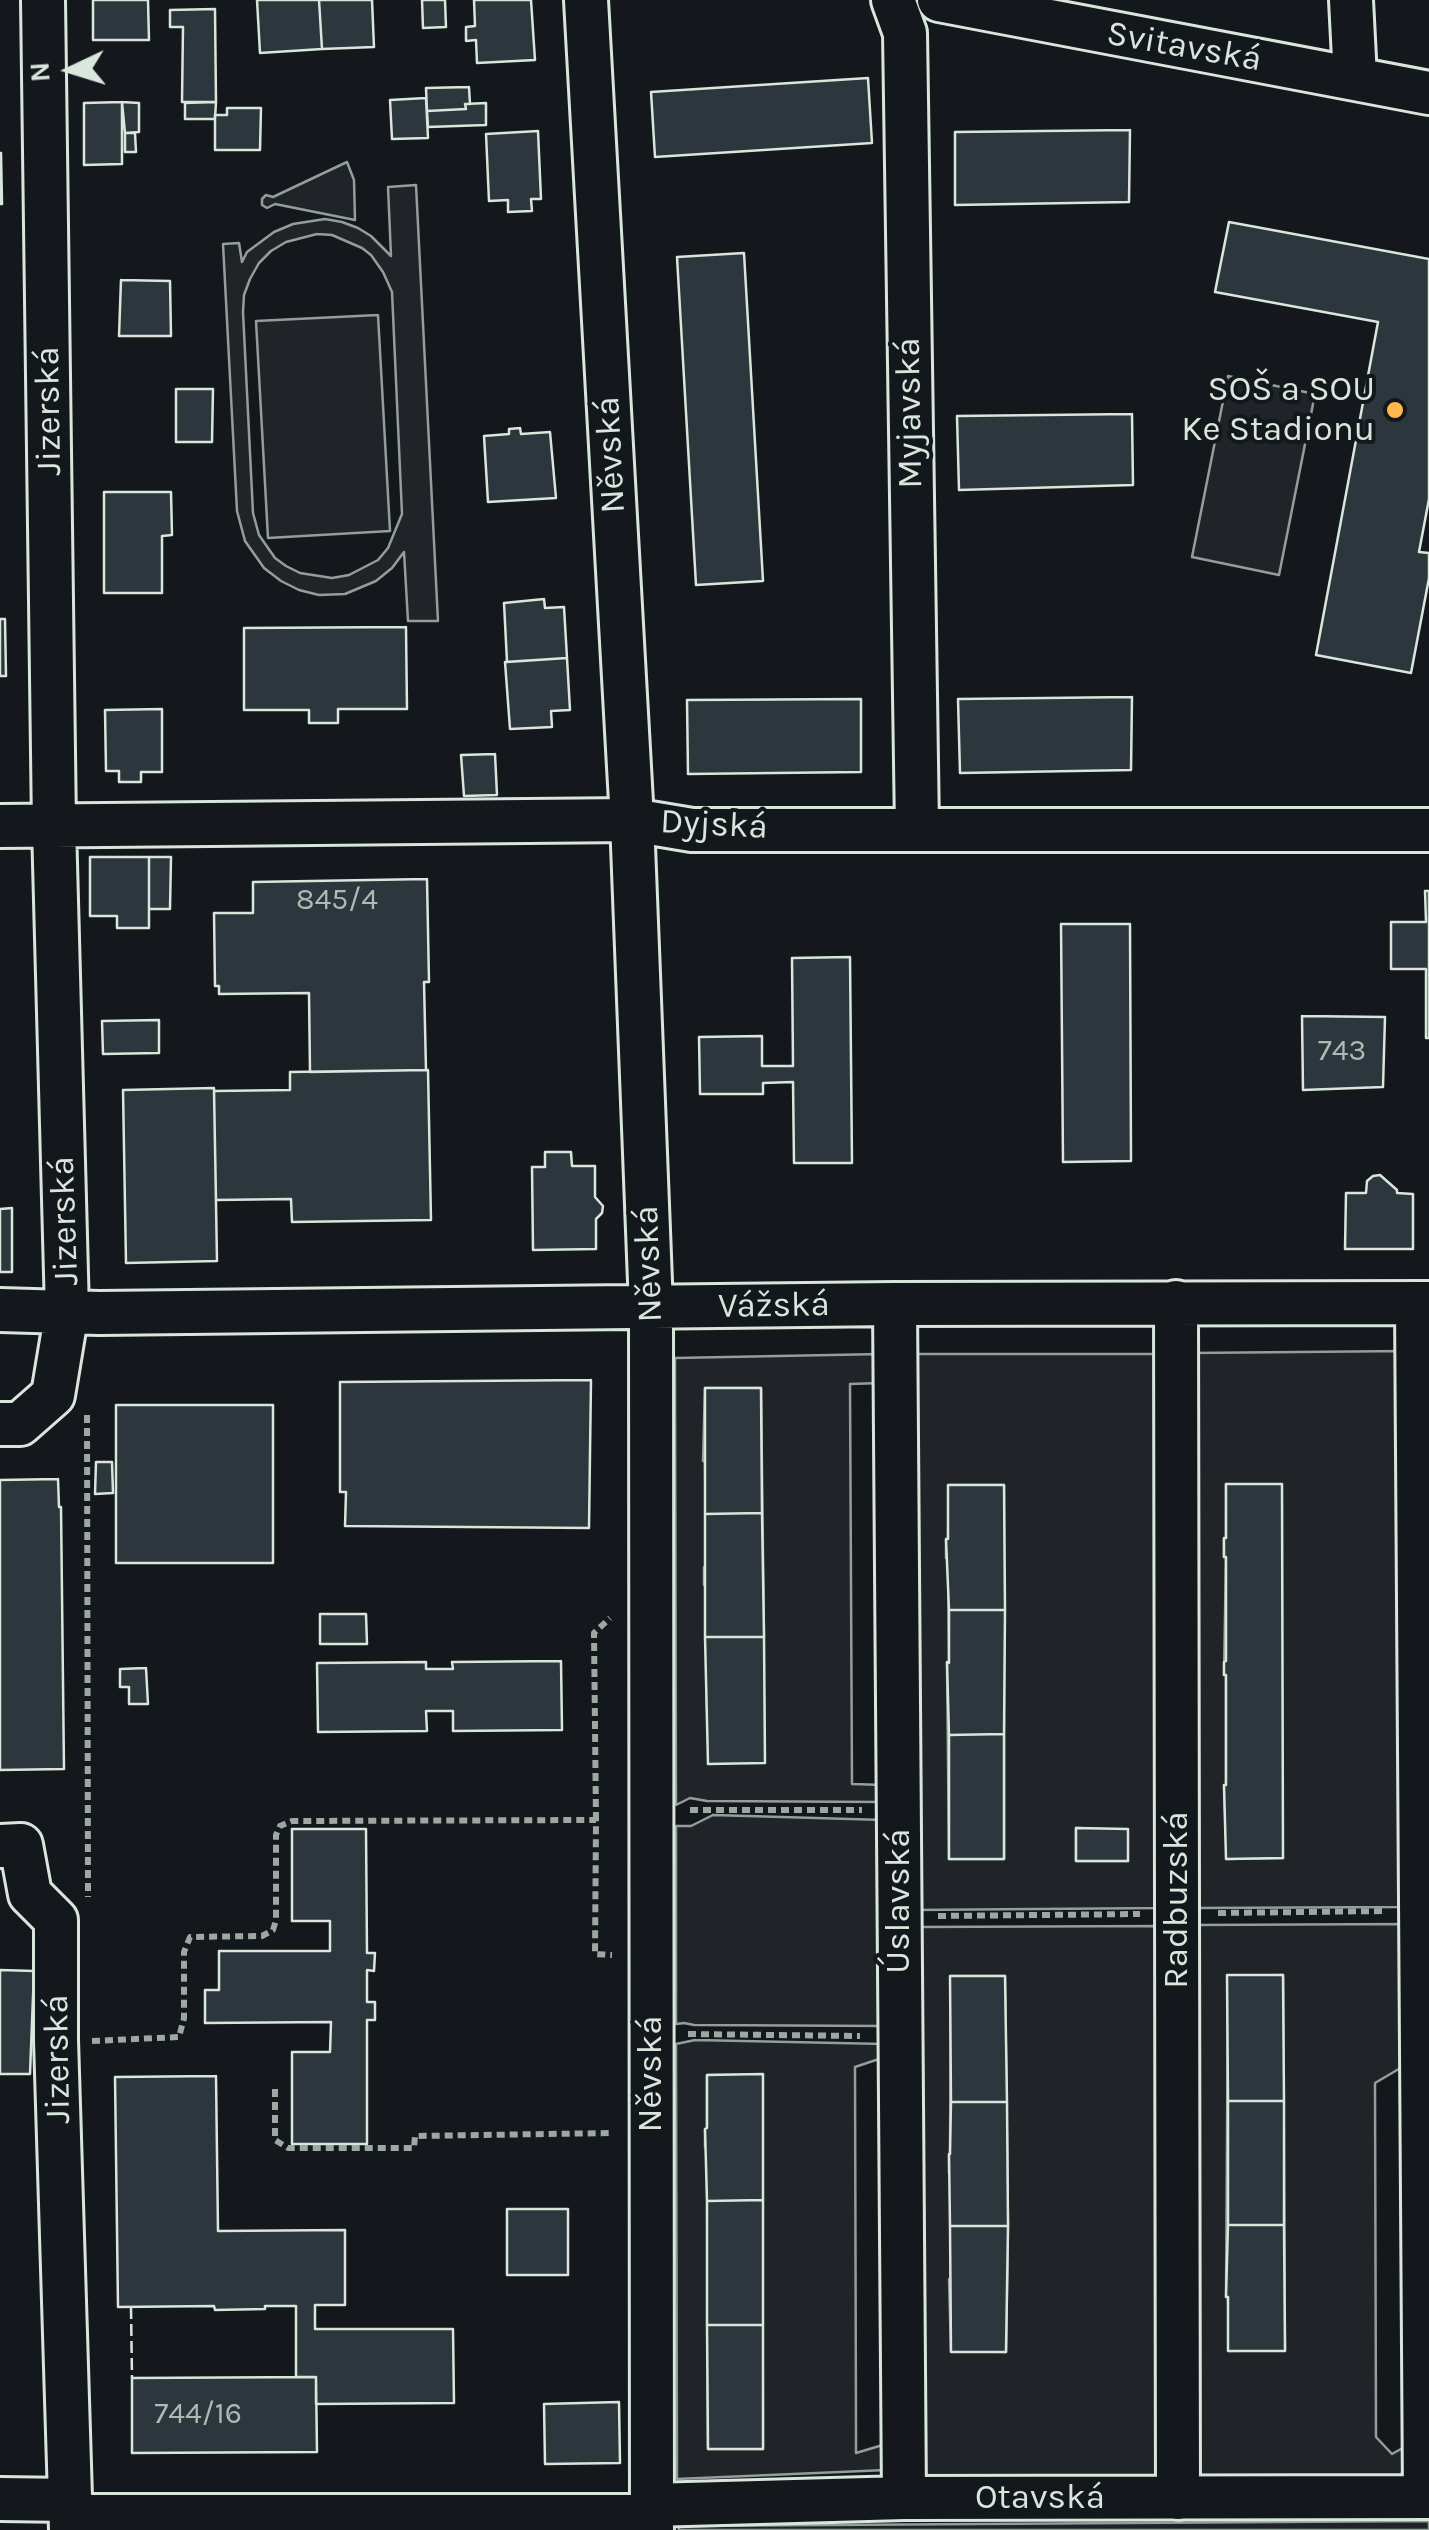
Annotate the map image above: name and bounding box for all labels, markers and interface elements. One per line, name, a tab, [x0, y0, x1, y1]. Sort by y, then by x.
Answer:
street label: Svitavská	[1103, 13, 1265, 81]
north arrow	[20, 20, 120, 120]
text: N	[22, 61, 57, 83]
street label: Myjavská	[888, 337, 932, 489]
street label: Jizerská	[27, 346, 71, 476]
place label: SOŠ a SOU Ke Stadionu	[1181, 369, 1375, 451]
street label: Něvská	[587, 396, 635, 514]
marker: SOŠ a SOU Ke Stadionu	[1384, 399, 1406, 421]
street label: Dyjská	[659, 801, 769, 849]
house number: 845/4	[296, 882, 378, 918]
house number: 743	[1318, 1033, 1366, 1069]
street label: Jizerská	[42, 1156, 88, 1286]
street label: Něvská	[626, 1205, 672, 1323]
street label: Vážská	[718, 1284, 830, 1328]
street label: Radbuzská	[1156, 1811, 1198, 1989]
street label: Úslavská	[878, 1828, 920, 1974]
street label: Jizerská	[36, 1994, 80, 2124]
street label: Něvská	[630, 2016, 672, 2132]
house number: 744/16	[154, 2396, 242, 2432]
street label: Otavská	[975, 2477, 1105, 2519]

